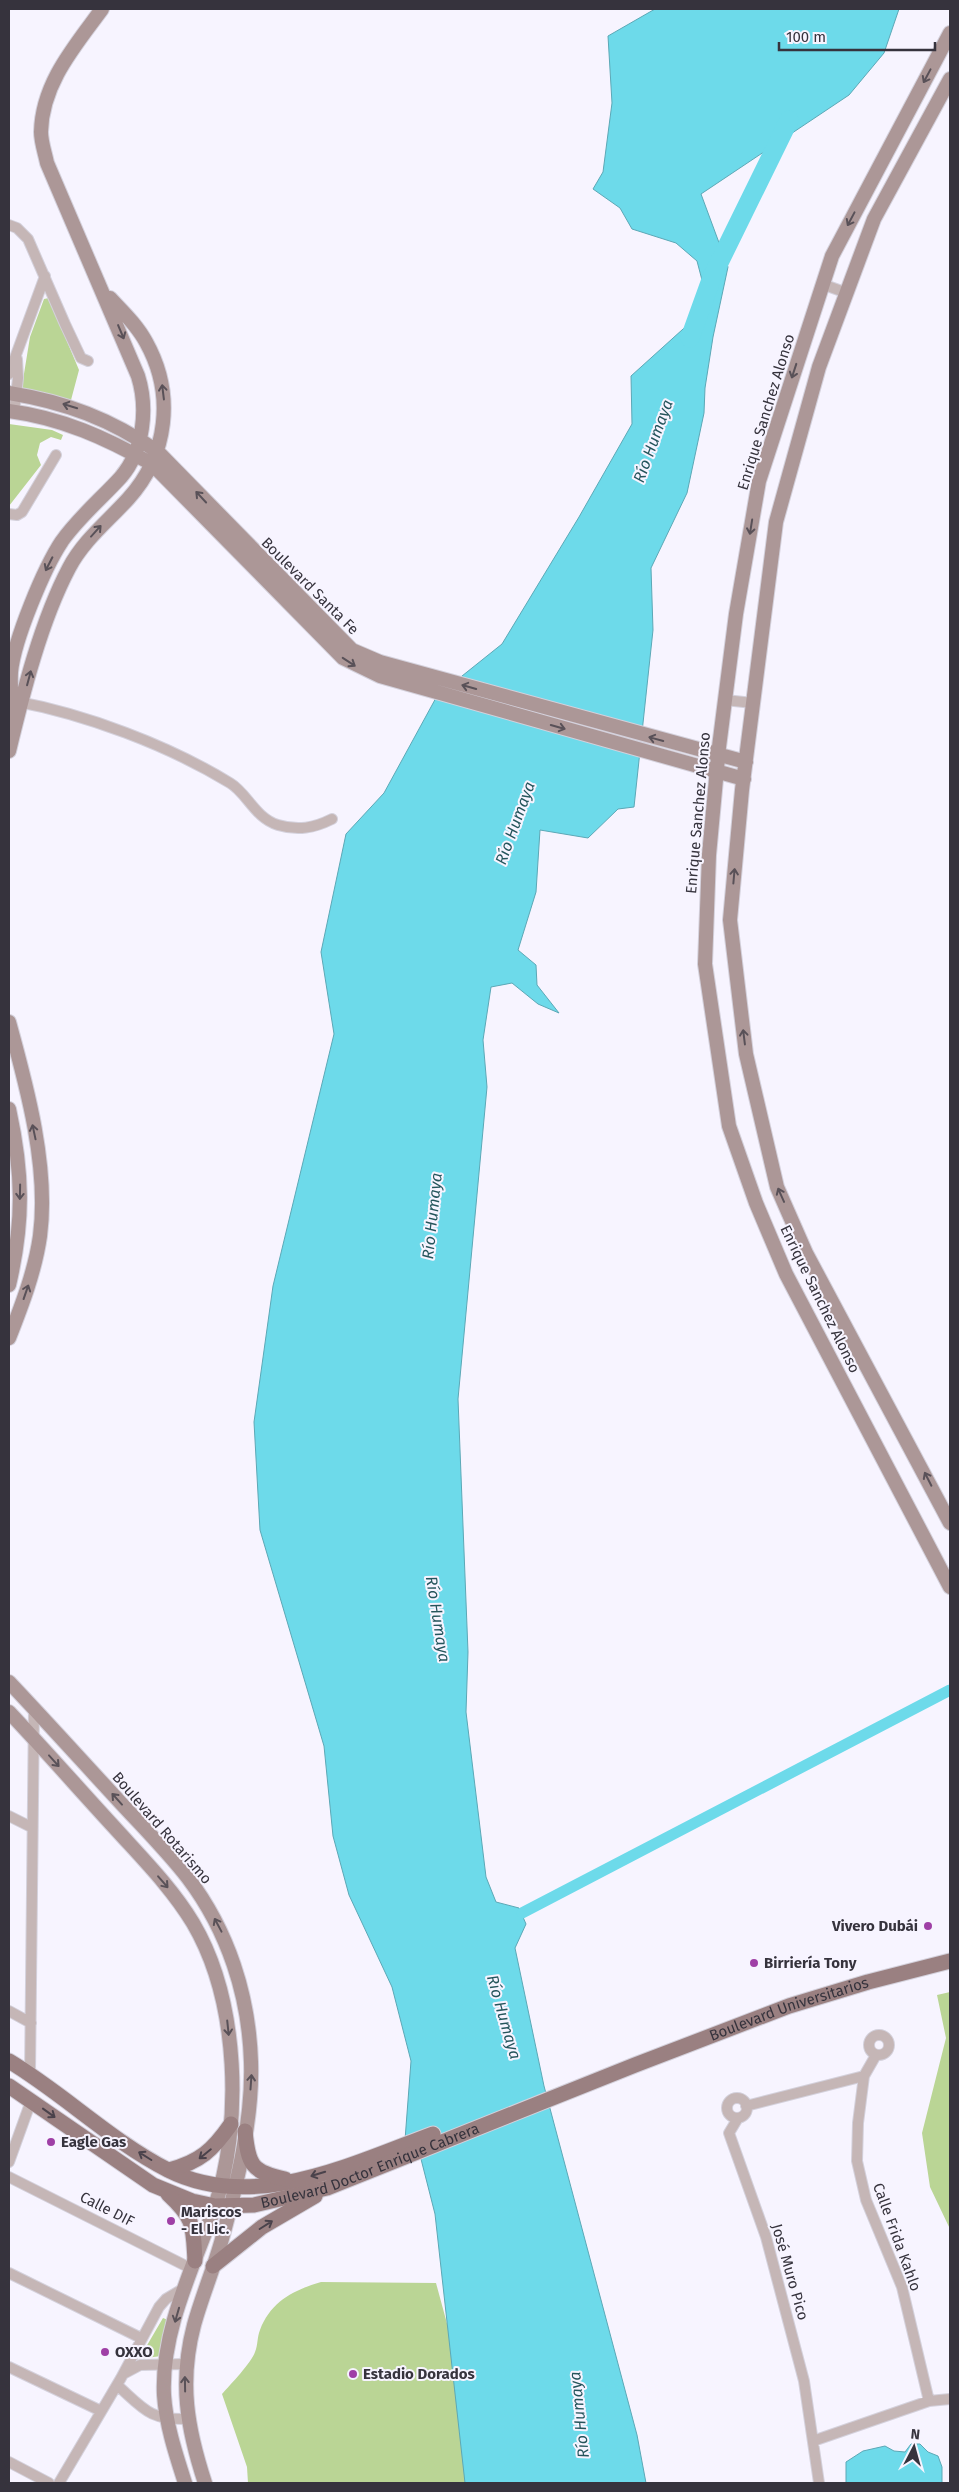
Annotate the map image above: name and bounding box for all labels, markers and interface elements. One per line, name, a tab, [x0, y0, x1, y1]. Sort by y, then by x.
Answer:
scale bar	[779, 20, 935, 52]
text: 100 m	[786, 28, 826, 46]
one-way arrow	[922, 68, 932, 83]
one-way arrow	[846, 211, 855, 226]
one-way arrow	[116, 324, 126, 339]
street label: Enrique Sanchez Alonso	[734, 332, 798, 492]
one-way arrow	[789, 363, 799, 379]
one-way arrow	[158, 384, 168, 400]
water label: Río Humaya	[629, 397, 677, 485]
one-way arrow	[62, 401, 78, 411]
one-way arrow	[195, 491, 207, 504]
one-way arrow	[746, 519, 756, 535]
one-way arrow	[90, 525, 102, 538]
street label: Boulevard Santa Fe	[258, 534, 362, 638]
one-way arrow	[44, 557, 54, 572]
one-way arrow	[342, 657, 356, 667]
one-way arrow	[24, 670, 34, 686]
one-way arrow	[461, 682, 477, 691]
one-way arrow	[549, 723, 565, 732]
street label: Enrique Sanchez Alonso	[682, 731, 714, 895]
one-way arrow	[648, 734, 664, 743]
water label: Río Humaya	[491, 779, 539, 867]
one-way arrow	[729, 868, 739, 884]
one-way arrow	[739, 1030, 749, 1046]
one-way arrow	[29, 1125, 38, 1141]
water label: Río Humaya	[418, 1172, 446, 1260]
one-way arrow	[16, 1184, 25, 1200]
one-way arrow	[776, 1188, 785, 1203]
street label: Enrique Sanchez Alonso	[776, 1222, 864, 1376]
one-way arrow	[22, 1285, 31, 1301]
one-way arrow	[923, 1472, 932, 1487]
water label: Río Humaya	[422, 1575, 454, 1663]
one-way arrow	[48, 1754, 60, 1767]
street label: Boulevard Rotarismo	[109, 1768, 215, 1888]
one-way arrow	[111, 1792, 123, 1805]
one-way arrow	[157, 1875, 168, 1888]
place label: Vivero Dubái	[831, 1917, 918, 1935]
one-way arrow	[212, 1919, 222, 1933]
marker: Vivero Dubái	[922, 1920, 934, 1932]
place label: Birriería Tony	[764, 1954, 857, 1972]
marker: Birriería Tony	[748, 1957, 760, 1969]
water label: Río Humaya	[483, 1973, 525, 2061]
street label: Boulevard Universitarios	[707, 1973, 871, 2045]
one-way arrow	[223, 2020, 233, 2036]
one-way arrow	[246, 2075, 255, 2091]
one-way arrow	[42, 2108, 55, 2119]
street label: Boulevard Doctor Enrique Cabrera	[259, 2119, 482, 2212]
place label: Eagle Gas	[61, 2133, 126, 2151]
marker: Eagle Gas	[45, 2136, 57, 2148]
one-way arrow	[198, 2149, 211, 2160]
one-way arrow	[139, 2151, 153, 2161]
one-way arrow	[310, 2170, 326, 2180]
street label: Calle Frida Kahlo	[869, 2180, 925, 2294]
street label: Calle DIF	[77, 2188, 137, 2230]
place label: Mariscos - El Lic.	[181, 2203, 241, 2238]
marker: Mariscos - El Lic.	[165, 2215, 177, 2227]
one-way arrow	[258, 2220, 272, 2230]
street label: José Muro Pico	[768, 2222, 812, 2322]
one-way arrow	[171, 2307, 181, 2323]
place label: OXXO	[115, 2343, 153, 2361]
marker: OXXO	[99, 2346, 111, 2358]
place label: Estadio Dorados	[363, 2365, 475, 2383]
marker: Estadio Dorados	[347, 2368, 359, 2380]
water label: Río Humaya	[565, 2371, 593, 2459]
one-way arrow	[180, 2377, 190, 2393]
north arrow	[889, 2422, 939, 2472]
text: N	[910, 2426, 921, 2444]

